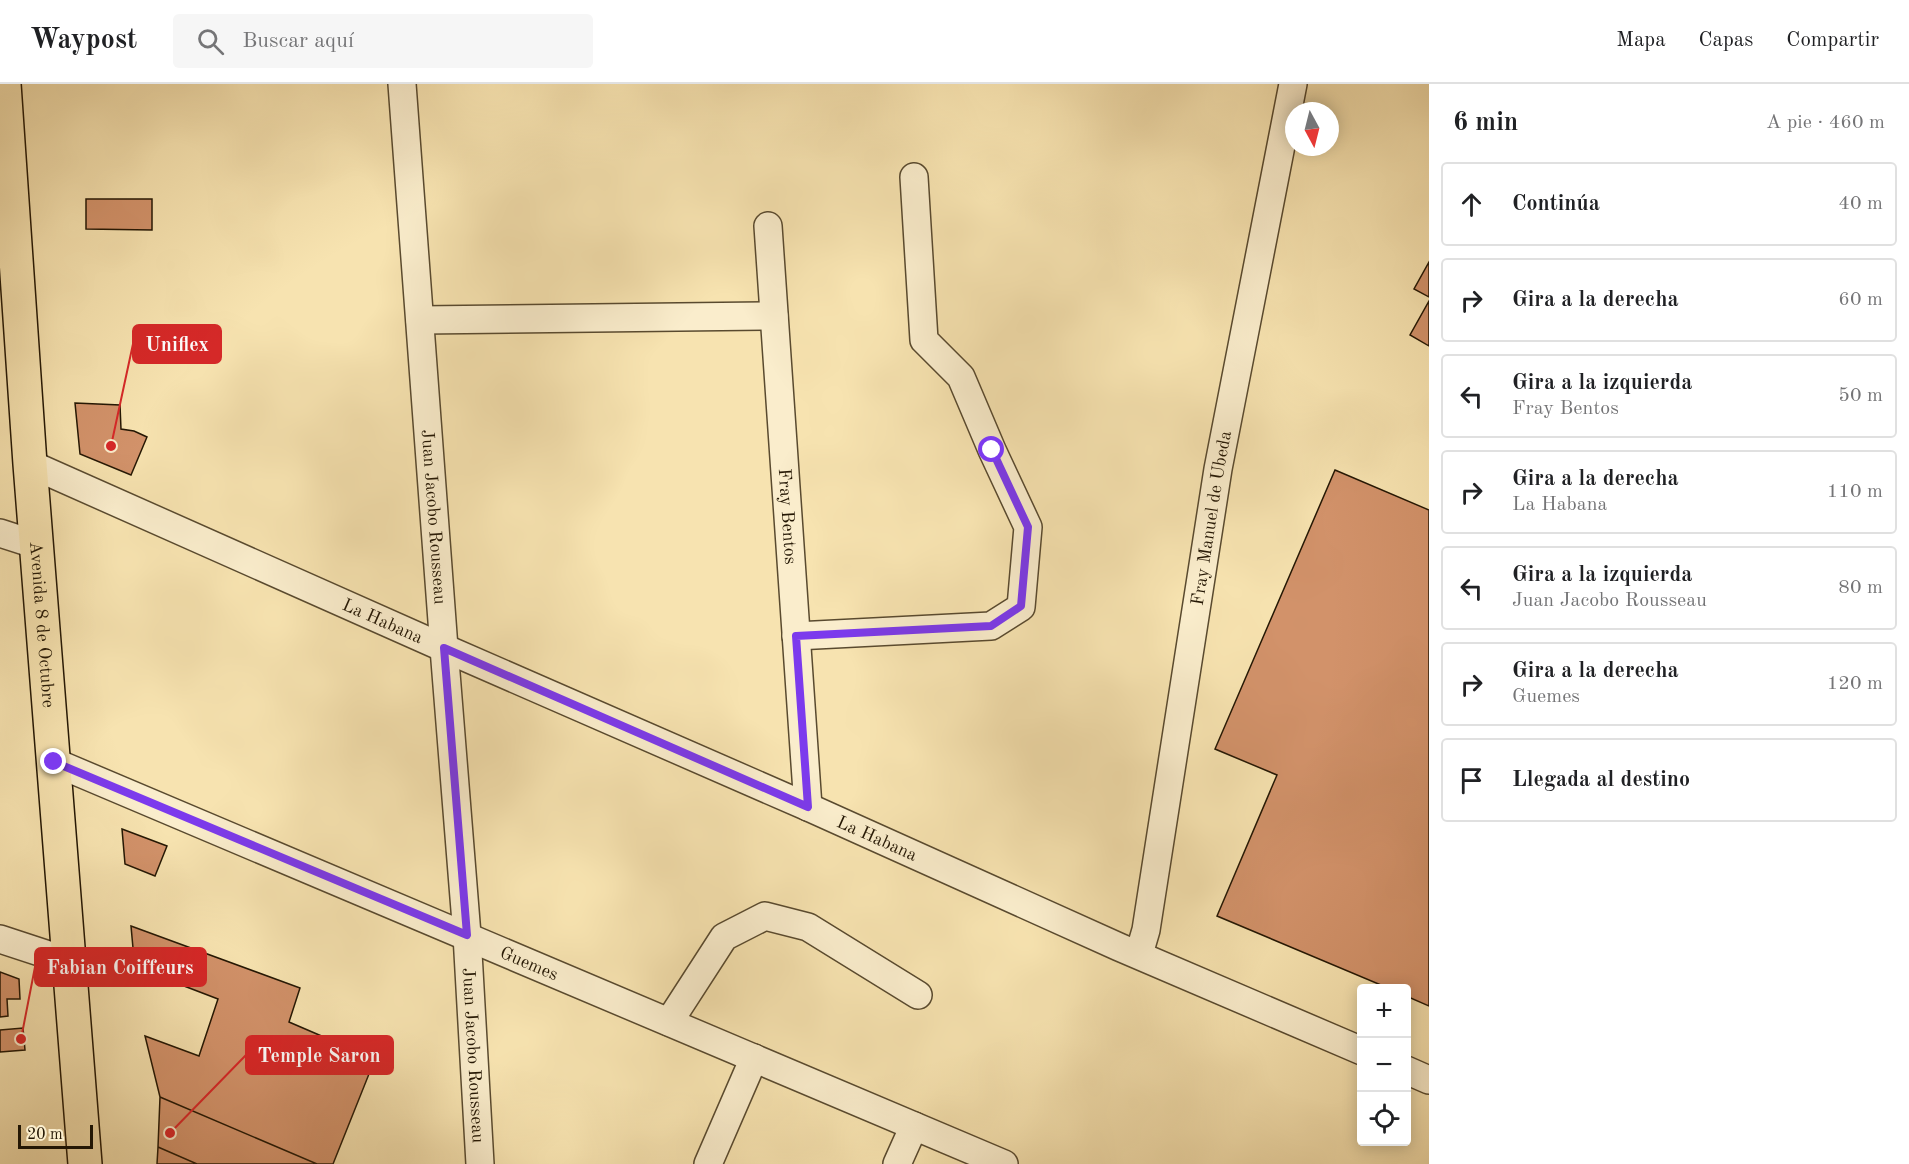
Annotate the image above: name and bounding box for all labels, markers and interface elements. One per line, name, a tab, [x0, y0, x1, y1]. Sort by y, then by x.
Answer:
search box	[173, 14, 593, 68]
icon: search	[194, 25, 227, 58]
text: Waypost	[30, 27, 137, 55]
text: Buscar aquí	[242, 30, 354, 52]
text: Mapa	[1616, 30, 1666, 51]
text: Capas	[1699, 30, 1753, 51]
text: Compartir	[1786, 30, 1879, 51]
north arrow	[1285, 102, 1339, 156]
text: 6 min	[1453, 110, 1518, 136]
text: A pie · 460 m	[1766, 113, 1885, 133]
icon: ahead	[1455, 188, 1488, 221]
text: Continúa	[1512, 193, 1600, 215]
text: 40 m	[1838, 194, 1883, 214]
icon: right	[1455, 284, 1488, 317]
text: Gira a la derecha	[1512, 289, 1679, 311]
text: 60 m	[1838, 290, 1883, 310]
callout: Uniflex	[133, 325, 221, 363]
text: Uniflex	[145, 336, 209, 356]
text: Gira a la izquierda	[1512, 372, 1692, 394]
icon: left	[1455, 380, 1488, 413]
text: 50 m	[1838, 386, 1883, 406]
text: Fray Bentos	[1512, 399, 1619, 419]
street label: Juan Jacobo Rousseau	[418, 429, 449, 605]
street label: Fray Manuel de Ubeda	[1189, 429, 1235, 607]
route start	[978, 436, 1004, 462]
street label: Fray Bentos	[775, 468, 799, 565]
text: Gira a la derecha	[1512, 468, 1679, 490]
icon: right	[1455, 476, 1488, 509]
text: 110 m	[1827, 482, 1883, 502]
text: La Habana	[1512, 495, 1607, 515]
street label: Avenida 8 de Octubre	[26, 541, 57, 709]
text: Gira a la izquierda	[1512, 564, 1692, 586]
icon: left	[1455, 572, 1488, 605]
text: 80 m	[1838, 578, 1883, 598]
text: Juan Jacobo Rousseau	[1512, 591, 1707, 611]
street label: La Habana	[339, 596, 425, 647]
text: Gira a la derecha	[1512, 660, 1679, 682]
icon: right	[1455, 668, 1488, 701]
text: 120 m	[1827, 674, 1883, 694]
text: Guemes	[1512, 687, 1580, 707]
route end	[40, 748, 66, 774]
icon: arrive	[1455, 764, 1488, 797]
text: Llegada al destino	[1512, 769, 1690, 791]
street label: La Habana	[834, 813, 920, 865]
street label: Guemes	[497, 944, 561, 984]
callout: Fabian Coiffeurs	[35, 948, 206, 986]
text: Fabian Coiffeurs	[46, 959, 194, 979]
street label: Juan Jacobo Rousseau	[459, 967, 487, 1144]
map controls	[1357, 984, 1411, 1146]
button: +	[1357, 984, 1411, 1038]
callout: Temple Saron	[246, 1036, 393, 1074]
button: −	[1357, 1038, 1411, 1092]
text: Temple Saron	[258, 1047, 381, 1067]
button: locate	[1357, 1092, 1411, 1146]
scale bar	[18, 1122, 93, 1150]
text: 20 m	[27, 1127, 63, 1143]

